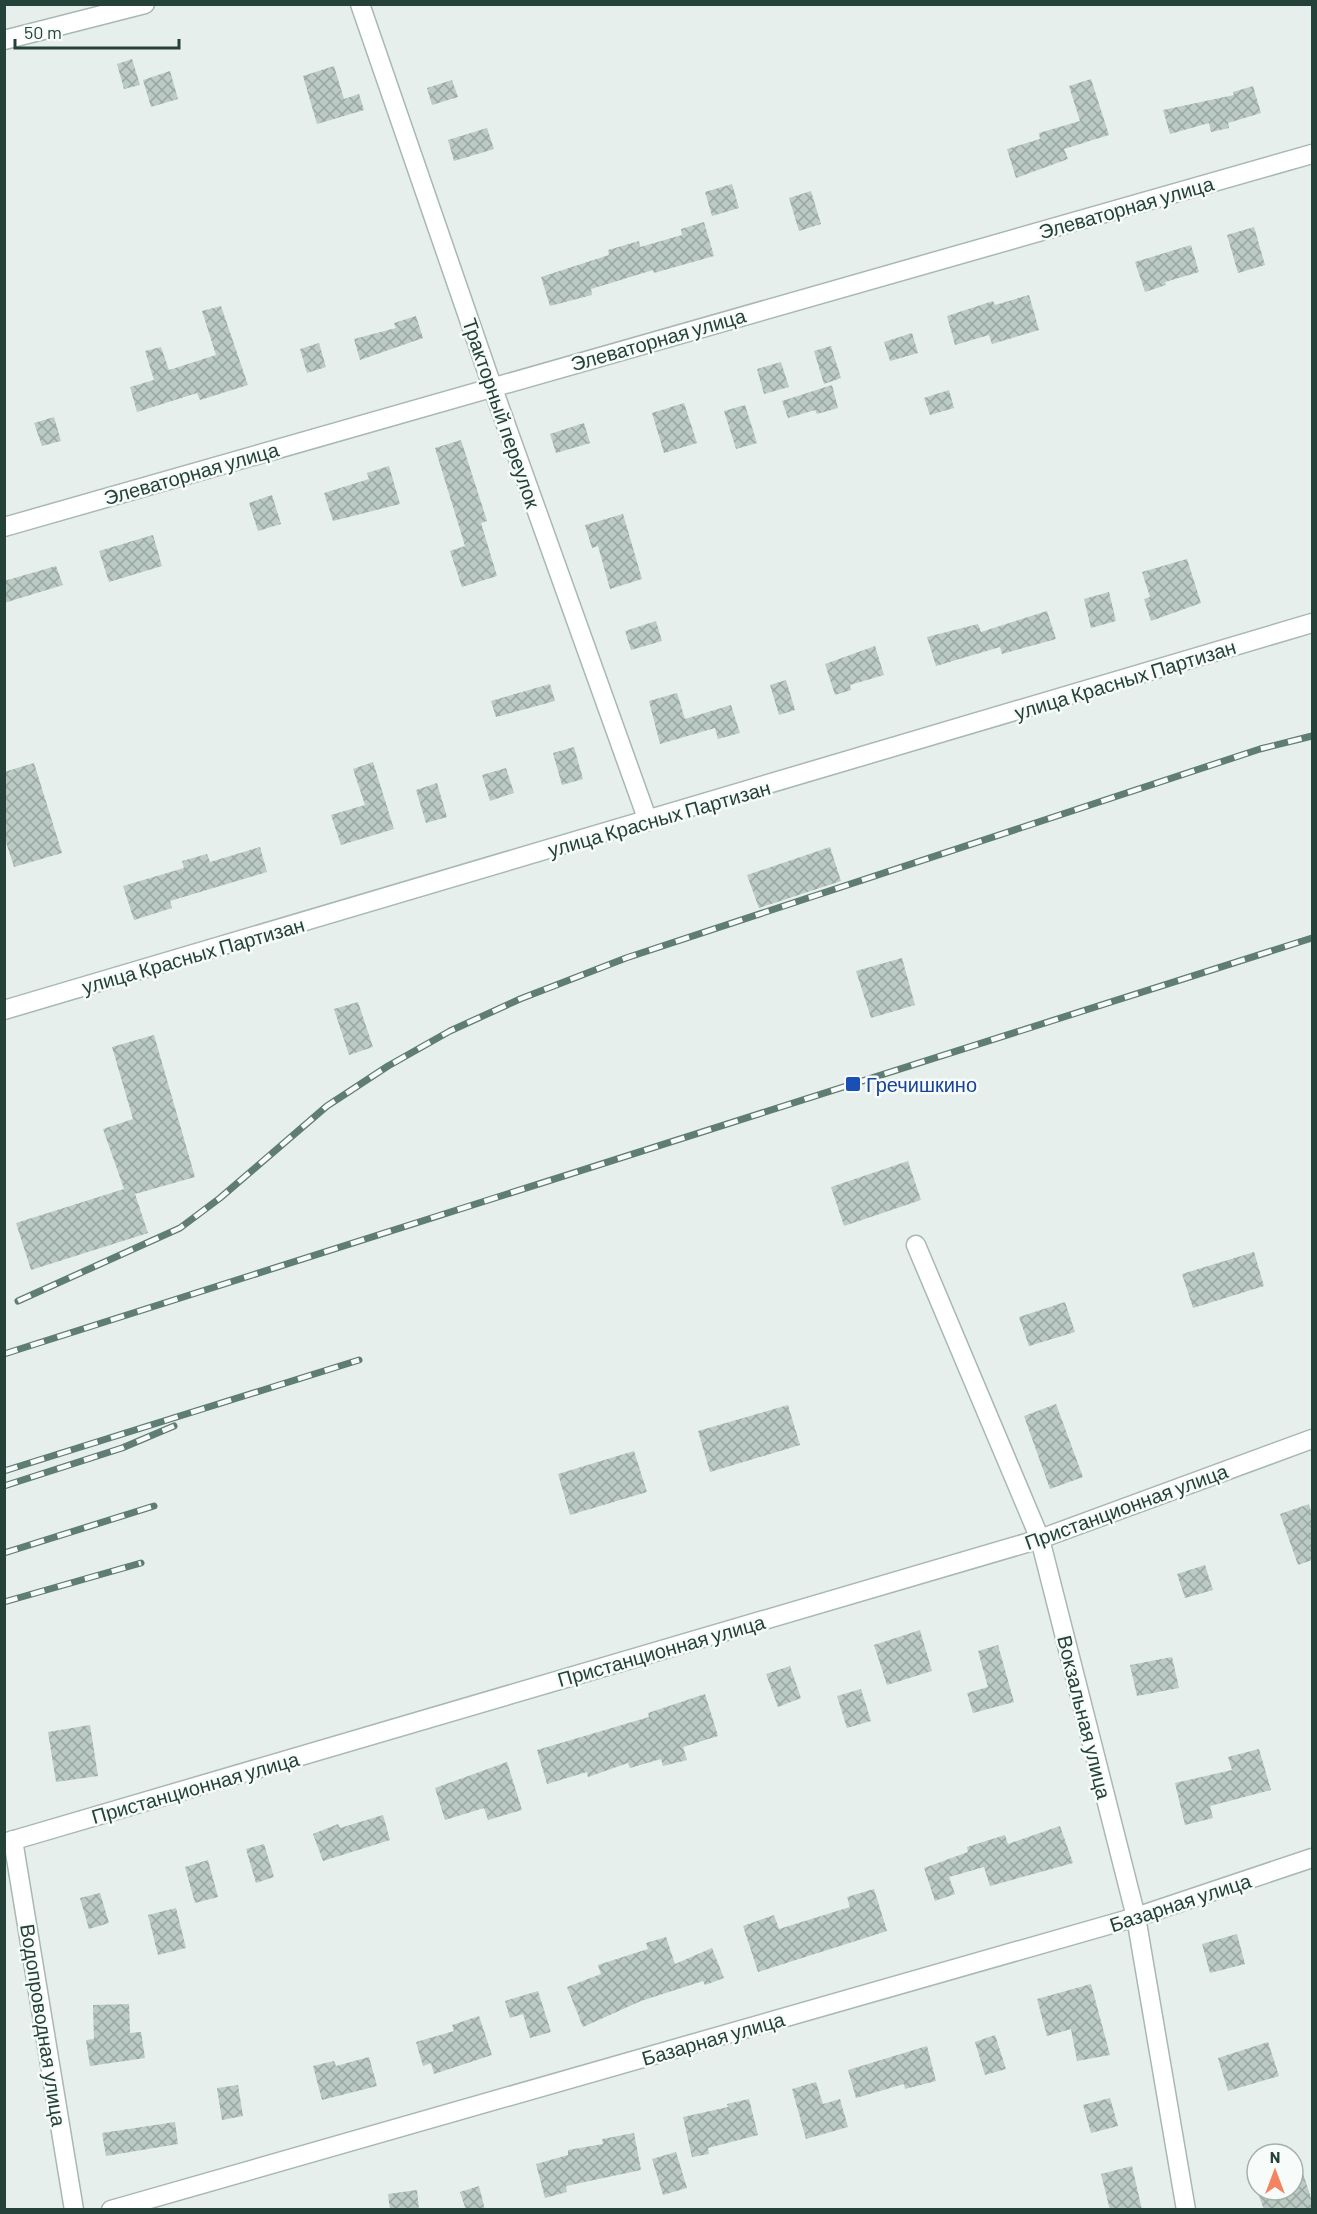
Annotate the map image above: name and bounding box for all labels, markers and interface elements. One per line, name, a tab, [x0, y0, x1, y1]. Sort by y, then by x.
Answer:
scale bar	[15, 12, 178, 50]
text: 50 m	[24, 21, 62, 43]
street label: Элеваторная улица	[1036, 170, 1217, 243]
street label: Элеваторная улица	[568, 302, 749, 375]
street label: Тракторный переулок	[458, 315, 546, 511]
street label: Элеваторная улица	[101, 436, 282, 509]
street label: улица Красных Партизан	[1011, 634, 1239, 724]
street label: улица Красных Партизан	[545, 775, 773, 861]
street label: улица Красных Партизан	[79, 912, 307, 998]
place label: Гречишкино	[866, 1072, 977, 1096]
marker: Гречишкино	[844, 1075, 862, 1093]
street label: Пристанционная улица	[1021, 1458, 1232, 1554]
street label: Пристанционная улица	[555, 1609, 768, 1691]
street label: Вокзальная улица	[1053, 1633, 1117, 1802]
street label: Пристанционная улица	[89, 1746, 302, 1828]
street label: Базарная улица	[1106, 1868, 1255, 1936]
street label: Водопроводная улица	[16, 1922, 72, 2129]
street label: Базарная улица	[639, 2006, 788, 2070]
north arrow	[1245, 2142, 1305, 2202]
text: N	[1270, 2147, 1280, 2166]

